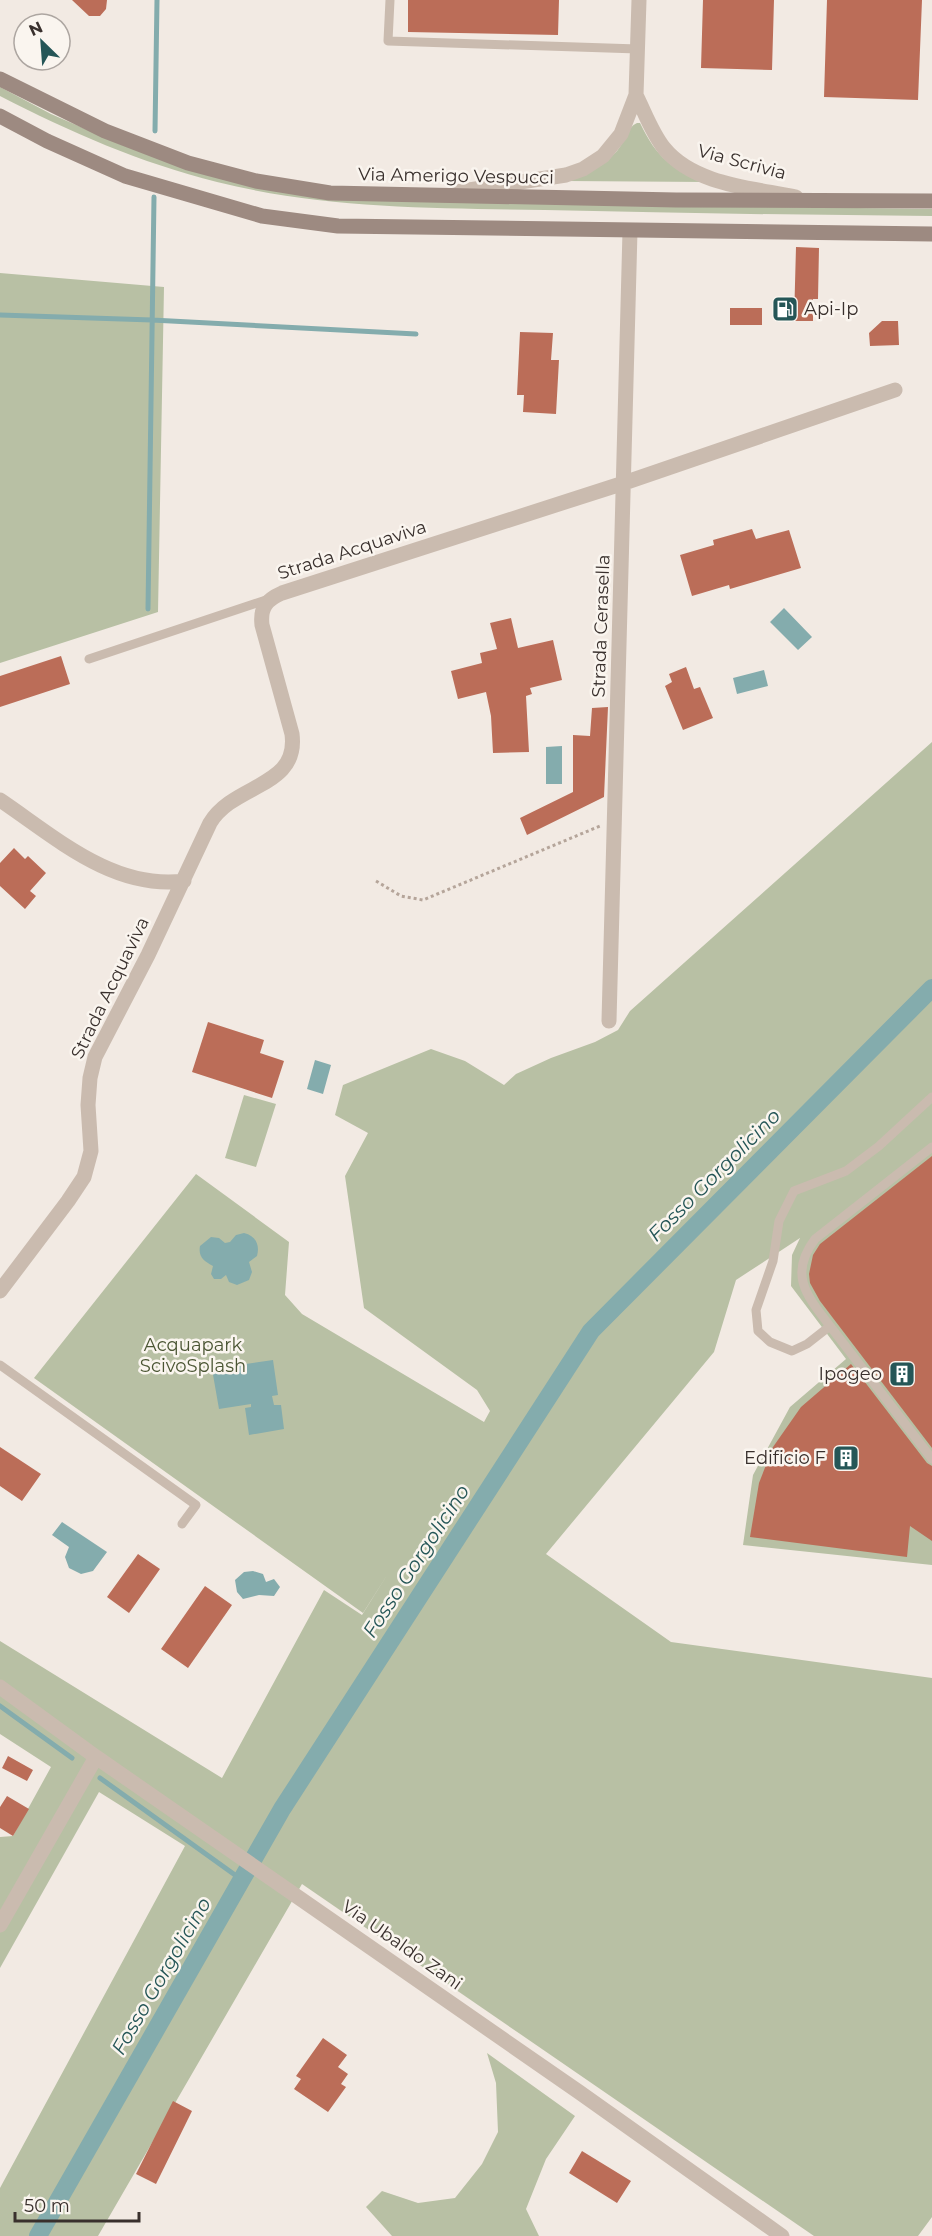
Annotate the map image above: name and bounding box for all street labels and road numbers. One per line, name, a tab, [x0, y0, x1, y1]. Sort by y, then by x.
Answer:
street label: Via Scrivia	[695, 140, 789, 184]
street label: Via Amerigo Vespucci	[358, 163, 554, 189]
street label: Strada Acquaviva	[275, 516, 429, 584]
street label: Strada Cerasella	[588, 554, 614, 698]
street label: Strada Acquaviva	[66, 913, 154, 1063]
street label: Via Ubaldo Zani	[338, 1895, 466, 1995]

